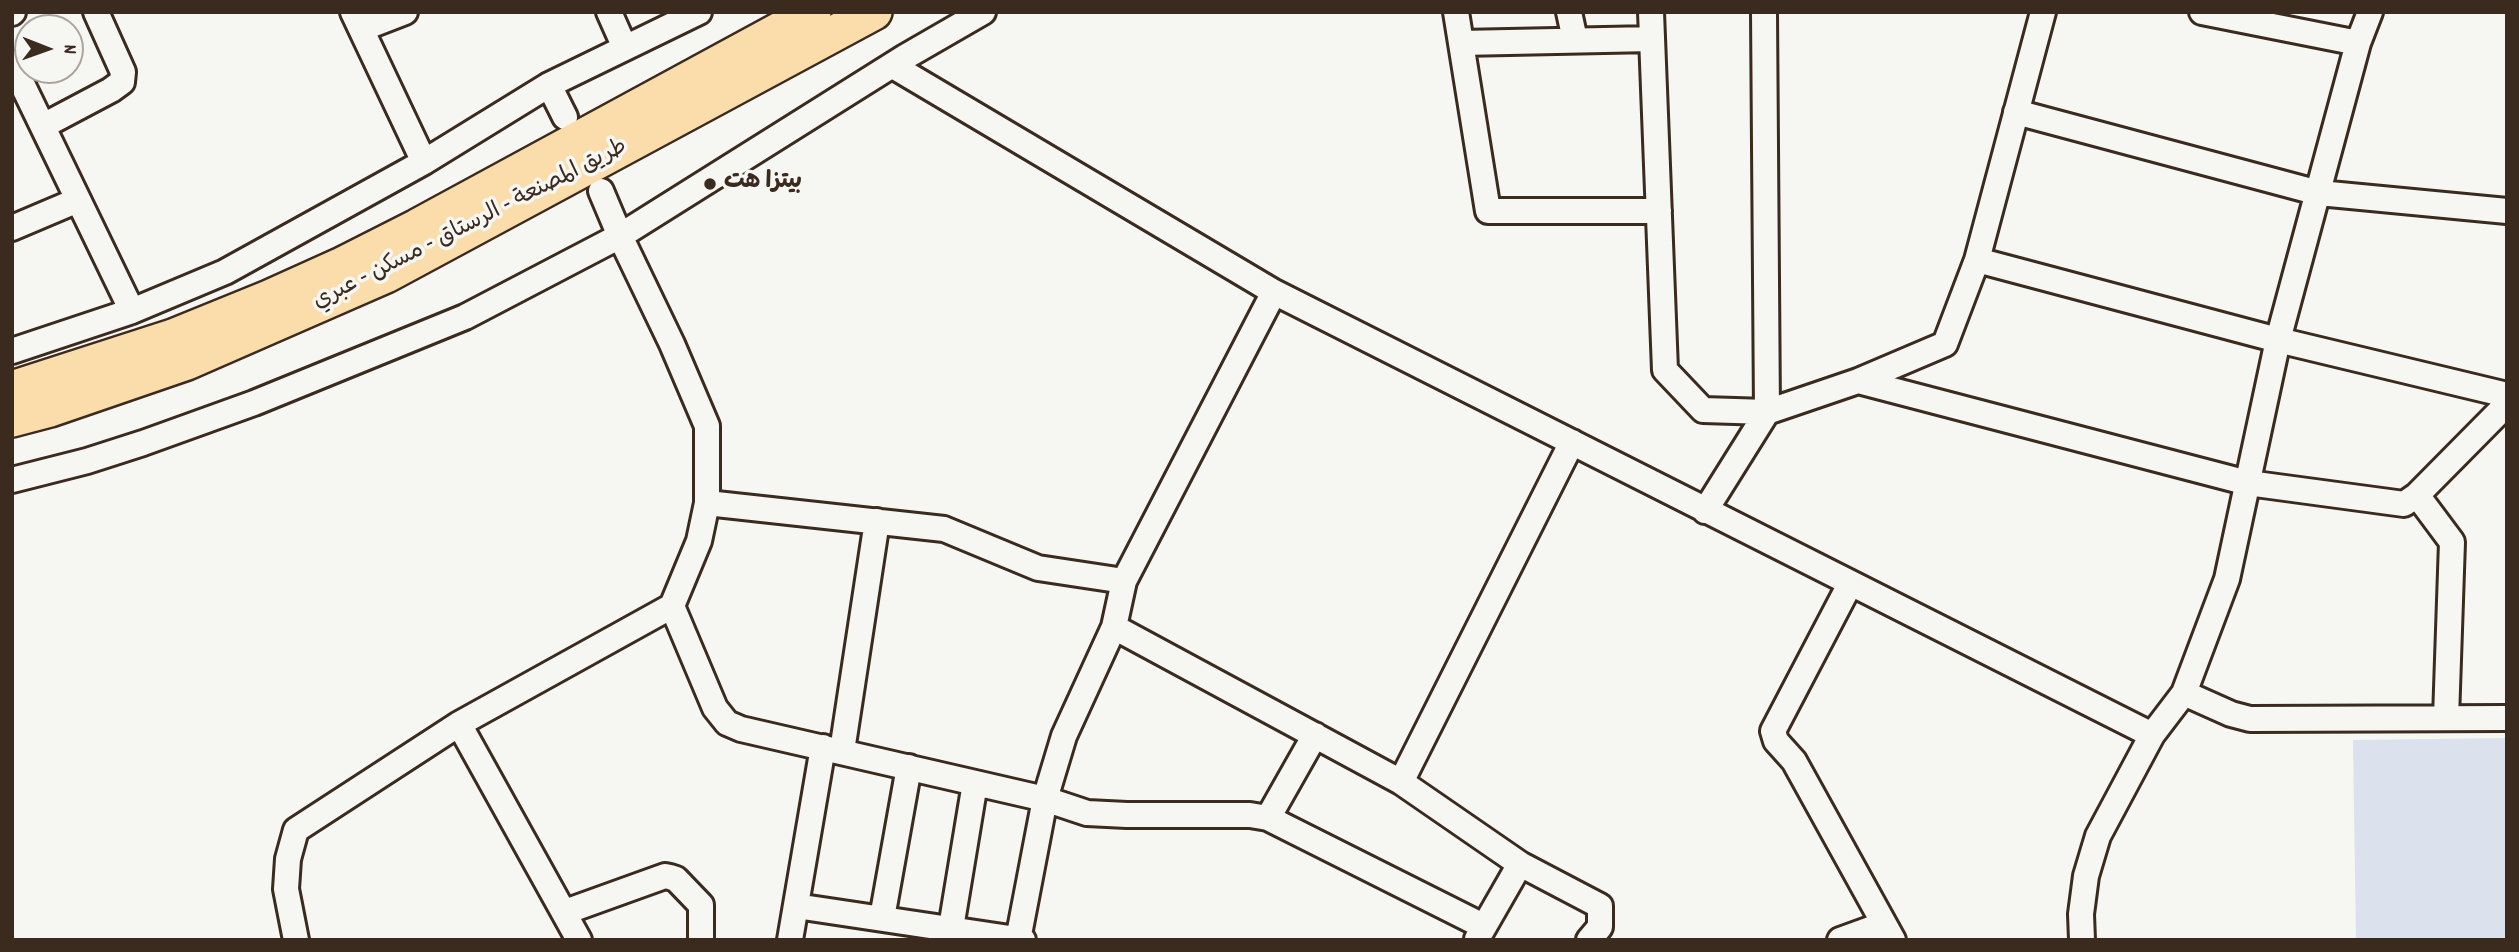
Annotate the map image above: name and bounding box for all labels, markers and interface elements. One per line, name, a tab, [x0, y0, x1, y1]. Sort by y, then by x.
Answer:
north arrow	[14, 14, 84, 84]
text: N	[55, 44, 82, 54]
street label: طريق المصنعة - الرستاق - مسكن - عبري	[309, 134, 633, 318]
place label: بيتزا هت	[724, 170, 802, 198]
marker: بيتزا هت	[702, 176, 718, 192]

